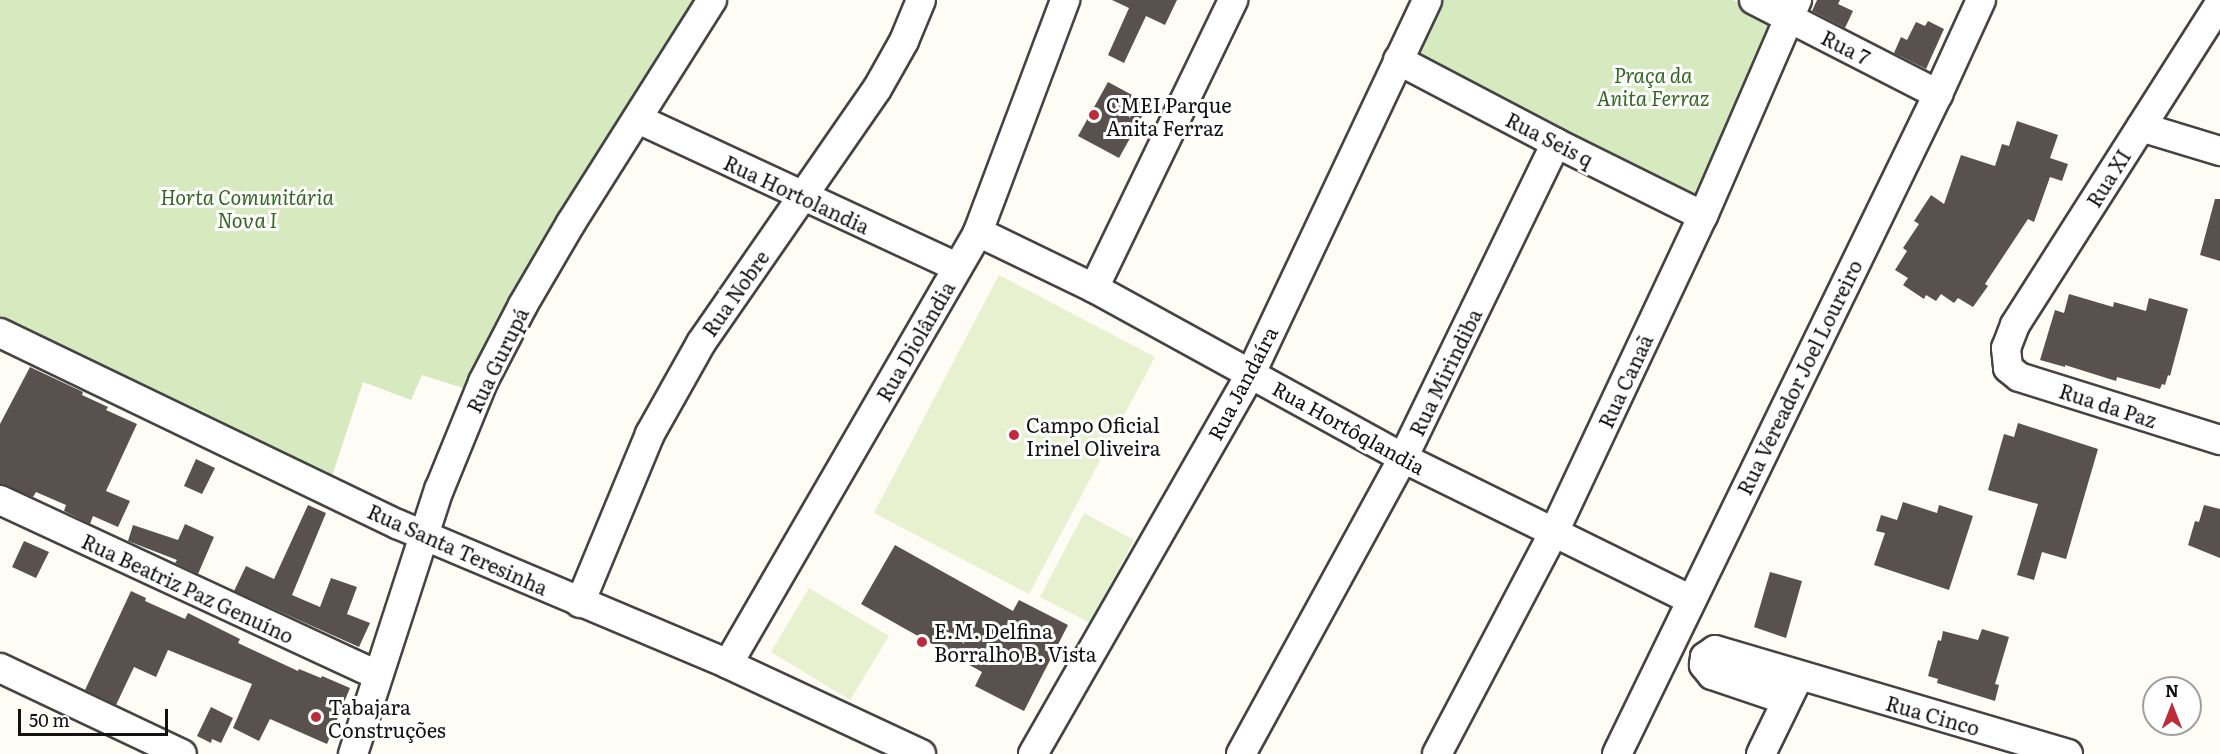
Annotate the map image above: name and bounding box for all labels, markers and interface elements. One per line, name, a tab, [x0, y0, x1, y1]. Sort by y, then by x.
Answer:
street label: Rua 7	[1818, 25, 1874, 69]
park label: Praça da Anita Ferraz	[1597, 62, 1709, 109]
place label: CMEI Parque Anita Ferraz	[1106, 92, 1232, 139]
street label: Rua Seis q	[1502, 107, 1598, 171]
marker: CMEI Parque Anita Ferraz	[1087, 108, 1101, 122]
street label: Rua XI	[2081, 145, 2135, 211]
street label: Rua Hortolandia	[720, 150, 874, 238]
park label: Horta Comunitária Nova I	[160, 184, 334, 231]
street label: Rua Nobre	[697, 245, 773, 341]
street label: Rua Vereador Joel Loureiro	[1732, 256, 1866, 498]
street label: Rua Diolândia	[871, 277, 959, 405]
street label: Rua Gurupá	[461, 303, 533, 417]
street label: Rua Mirindiba	[1404, 305, 1486, 439]
street label: Rua Jandaíra	[1202, 322, 1282, 444]
street label: Rua Canaã	[1593, 331, 1657, 431]
street label: Rua Hortôqlandia	[1269, 375, 1429, 479]
street label: Rua da Paz	[2056, 378, 2160, 432]
place label: Campo Oficial Irinel Oliveira	[1026, 412, 1161, 459]
marker: Campo Oficial Irinel Oliveira	[1007, 428, 1021, 442]
street label: Rua Santa Teresinha	[364, 498, 552, 600]
street label: Rua Beatriz Paz Genuíno	[78, 528, 298, 648]
place label: E.M. Delfina Borralho B. Vista	[934, 618, 1096, 665]
marker: E.M. Delfina Borralho B. Vista	[915, 635, 929, 649]
north arrow	[2142, 676, 2202, 736]
text: N	[2165, 678, 2179, 702]
street label: Rua Cinco	[1883, 690, 1983, 740]
place label: Tabajara Construções	[328, 694, 446, 741]
scale bar	[21, 697, 171, 735]
text: 50 m	[29, 706, 70, 733]
marker: Tabajara Construções	[309, 710, 323, 724]

